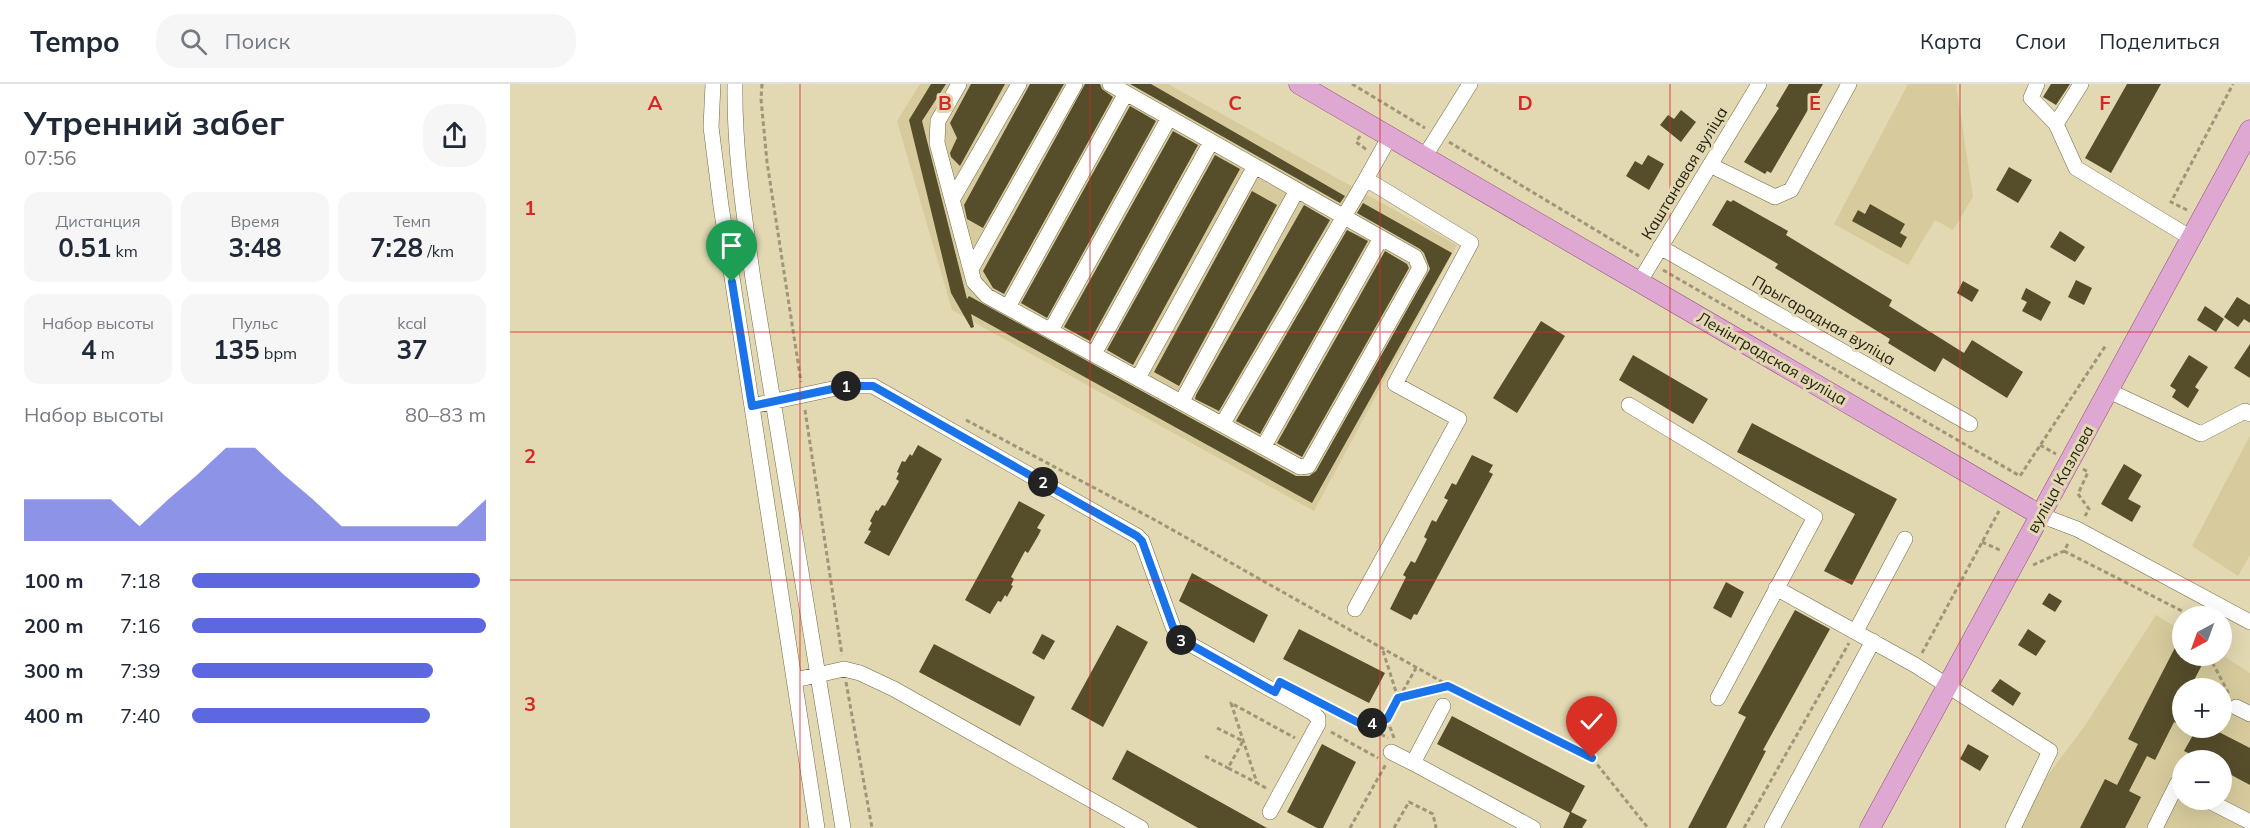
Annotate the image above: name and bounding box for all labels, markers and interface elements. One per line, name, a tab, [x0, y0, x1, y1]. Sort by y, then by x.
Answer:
search box	[156, 14, 576, 68]
text: Tempo	[30, 24, 120, 59]
icon: search	[177, 25, 210, 58]
text: Поиск	[225, 27, 290, 55]
text: Карта	[1920, 28, 1982, 54]
text: Слои	[2015, 28, 2066, 54]
text: Поделиться	[2099, 28, 2220, 54]
text: A	[648, 90, 663, 115]
text: B	[938, 90, 952, 115]
text: C	[1228, 90, 1242, 115]
text: D	[1517, 90, 1533, 115]
text: E	[1809, 90, 1821, 115]
text: F	[2099, 90, 2111, 115]
text: Утренний забег	[24, 102, 285, 143]
street label: Каштанавая вуліца	[1636, 103, 1732, 243]
button: share	[423, 104, 486, 167]
text: 07:56	[24, 145, 77, 170]
text: 1	[524, 195, 536, 220]
text: Дистанция	[55, 211, 141, 231]
text: Время	[230, 211, 280, 231]
text: Темп	[393, 211, 431, 231]
pin	[706, 220, 757, 282]
icon: arrive	[715, 229, 748, 262]
text: 0.51	[58, 231, 111, 264]
text: 3:48	[228, 231, 282, 264]
text: 7:28	[370, 231, 423, 264]
text: km	[111, 241, 138, 261]
text: /km	[423, 241, 454, 261]
street label: Прыгарадная вуліца	[1749, 271, 1899, 369]
street label: Ленінградская вуліца	[1693, 307, 1851, 409]
text: Набор высоты	[42, 313, 154, 333]
text: Пульс	[232, 313, 278, 333]
text: kcal	[397, 313, 427, 333]
text: 4	[81, 333, 97, 366]
text: 135	[213, 333, 260, 366]
text: 37	[396, 333, 428, 366]
text: m	[97, 343, 115, 363]
text: bpm	[260, 343, 297, 363]
pin: 1	[831, 371, 861, 401]
text: 1	[841, 376, 851, 396]
text: Набор высоты	[24, 402, 164, 427]
text: 80–83 m	[405, 402, 486, 427]
street label: вуліца Казлова	[2022, 422, 2098, 536]
text: 2	[524, 443, 536, 468]
pin: 2	[1028, 467, 1058, 497]
text: 2	[1038, 472, 1048, 492]
text: 100 m	[24, 568, 83, 593]
text: 7:18	[120, 568, 161, 593]
north arrow	[2172, 606, 2232, 666]
map controls	[2172, 606, 2232, 810]
text: 200 m	[24, 613, 83, 638]
text: 7:16	[120, 613, 161, 638]
pin: 3	[1166, 625, 1196, 655]
text: 3	[1176, 630, 1186, 650]
text: 300 m	[24, 658, 83, 683]
text: 7:39	[120, 658, 161, 683]
button: +	[2172, 678, 2232, 738]
text: 3	[524, 691, 536, 716]
pin	[1566, 696, 1617, 758]
text: 400 m	[24, 703, 83, 728]
text: 7:40	[120, 703, 161, 728]
icon: check	[1575, 705, 1608, 738]
pin: 4	[1357, 708, 1387, 738]
text: 4	[1367, 713, 1377, 733]
button: −	[2172, 750, 2232, 810]

